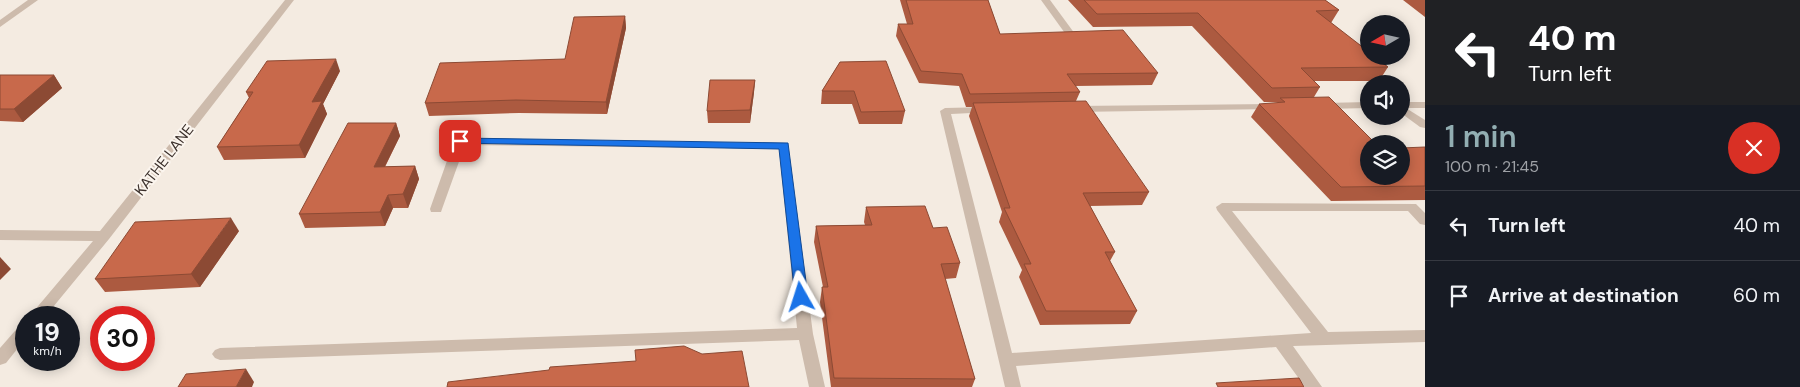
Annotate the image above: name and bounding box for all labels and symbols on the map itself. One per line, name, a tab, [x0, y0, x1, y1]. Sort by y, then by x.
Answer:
north arrow	[1360, 15, 1410, 65]
street label: KATHE LANE	[130, 120, 198, 200]
pin	[439, 120, 481, 162]
position arrow	[774, 270, 826, 322]
speed limit sign: 30	[90, 306, 155, 371]

